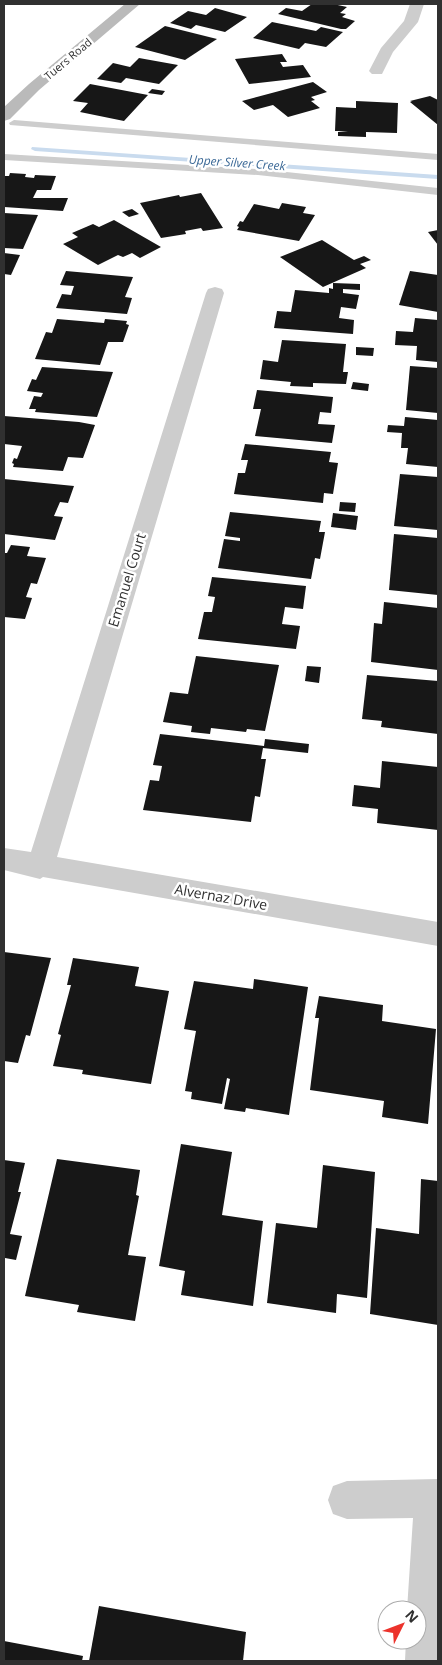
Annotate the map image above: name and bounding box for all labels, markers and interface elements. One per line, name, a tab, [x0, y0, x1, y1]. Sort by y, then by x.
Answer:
street label: Tuers Road	[41, 34, 95, 83]
water label: Upper Silver Creek	[188, 151, 287, 174]
street label: Emanuel Court	[103, 531, 150, 629]
street label: Alvernaz Drive	[173, 879, 269, 914]
north arrow	[377, 1600, 427, 1650]
text: N	[401, 1605, 423, 1627]

